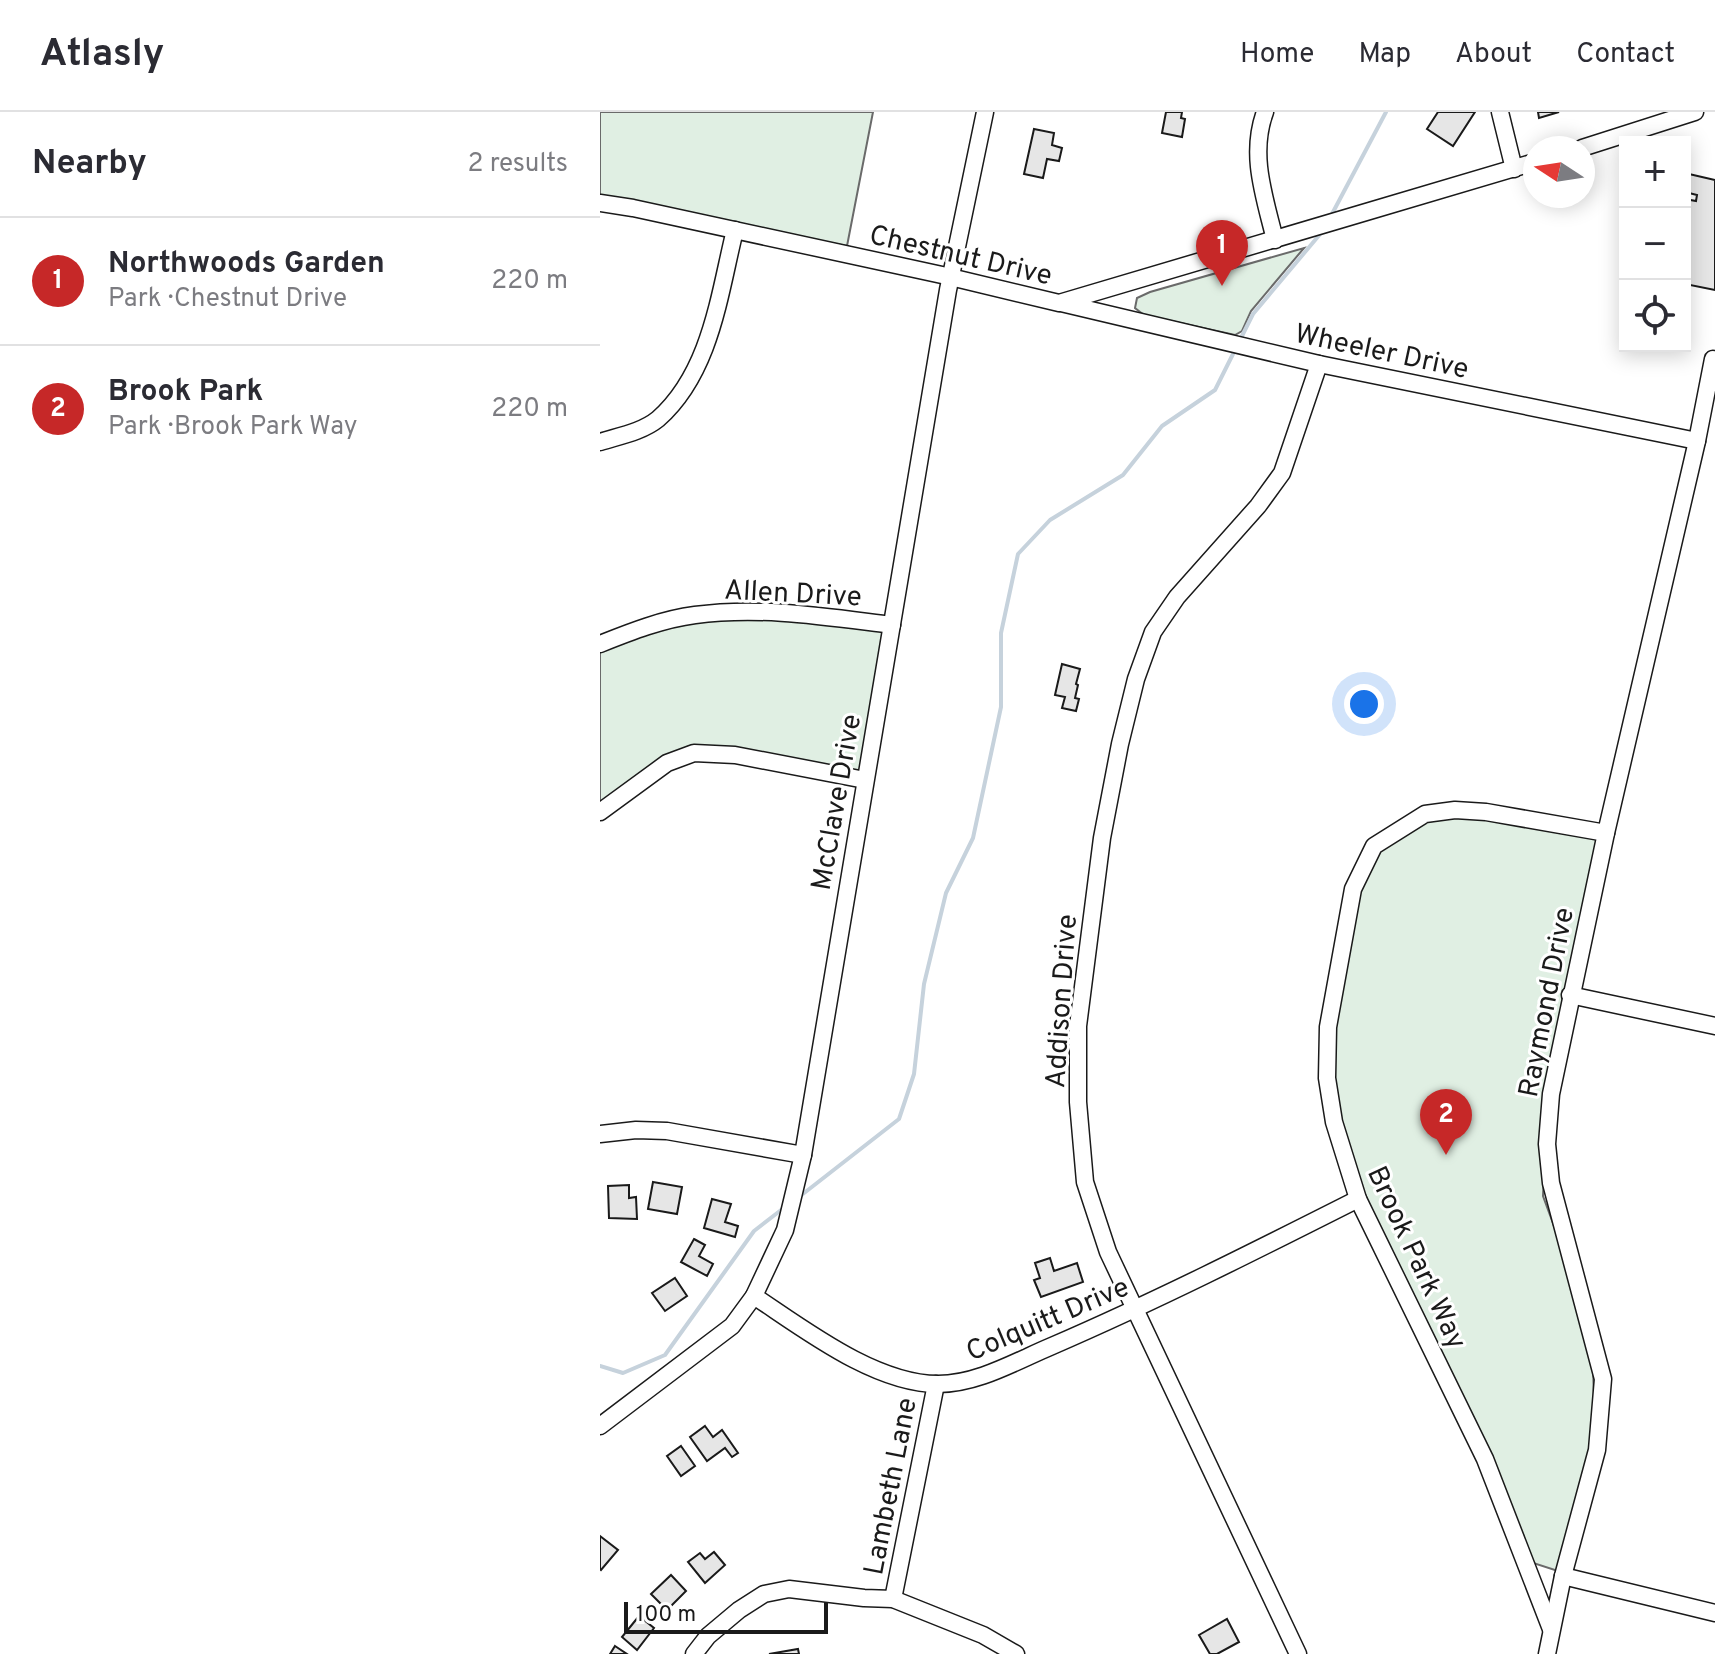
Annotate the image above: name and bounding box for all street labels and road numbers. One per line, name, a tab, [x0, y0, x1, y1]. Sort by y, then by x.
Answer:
street label: Chestnut Drive	[865, 218, 1055, 295]
street label: Wheeler Drive	[1291, 317, 1472, 389]
street label: Allen Drive	[723, 573, 863, 617]
street label: McClave Drive	[805, 712, 871, 893]
street label: Raymond Drive	[1512, 905, 1584, 1101]
street label: Addison Drive	[1039, 913, 1087, 1089]
street label: Brook Park Way	[1357, 1161, 1473, 1356]
street label: Colquitt Drive	[961, 1270, 1135, 1371]
street label: Lambeth Lane	[857, 1395, 927, 1578]

